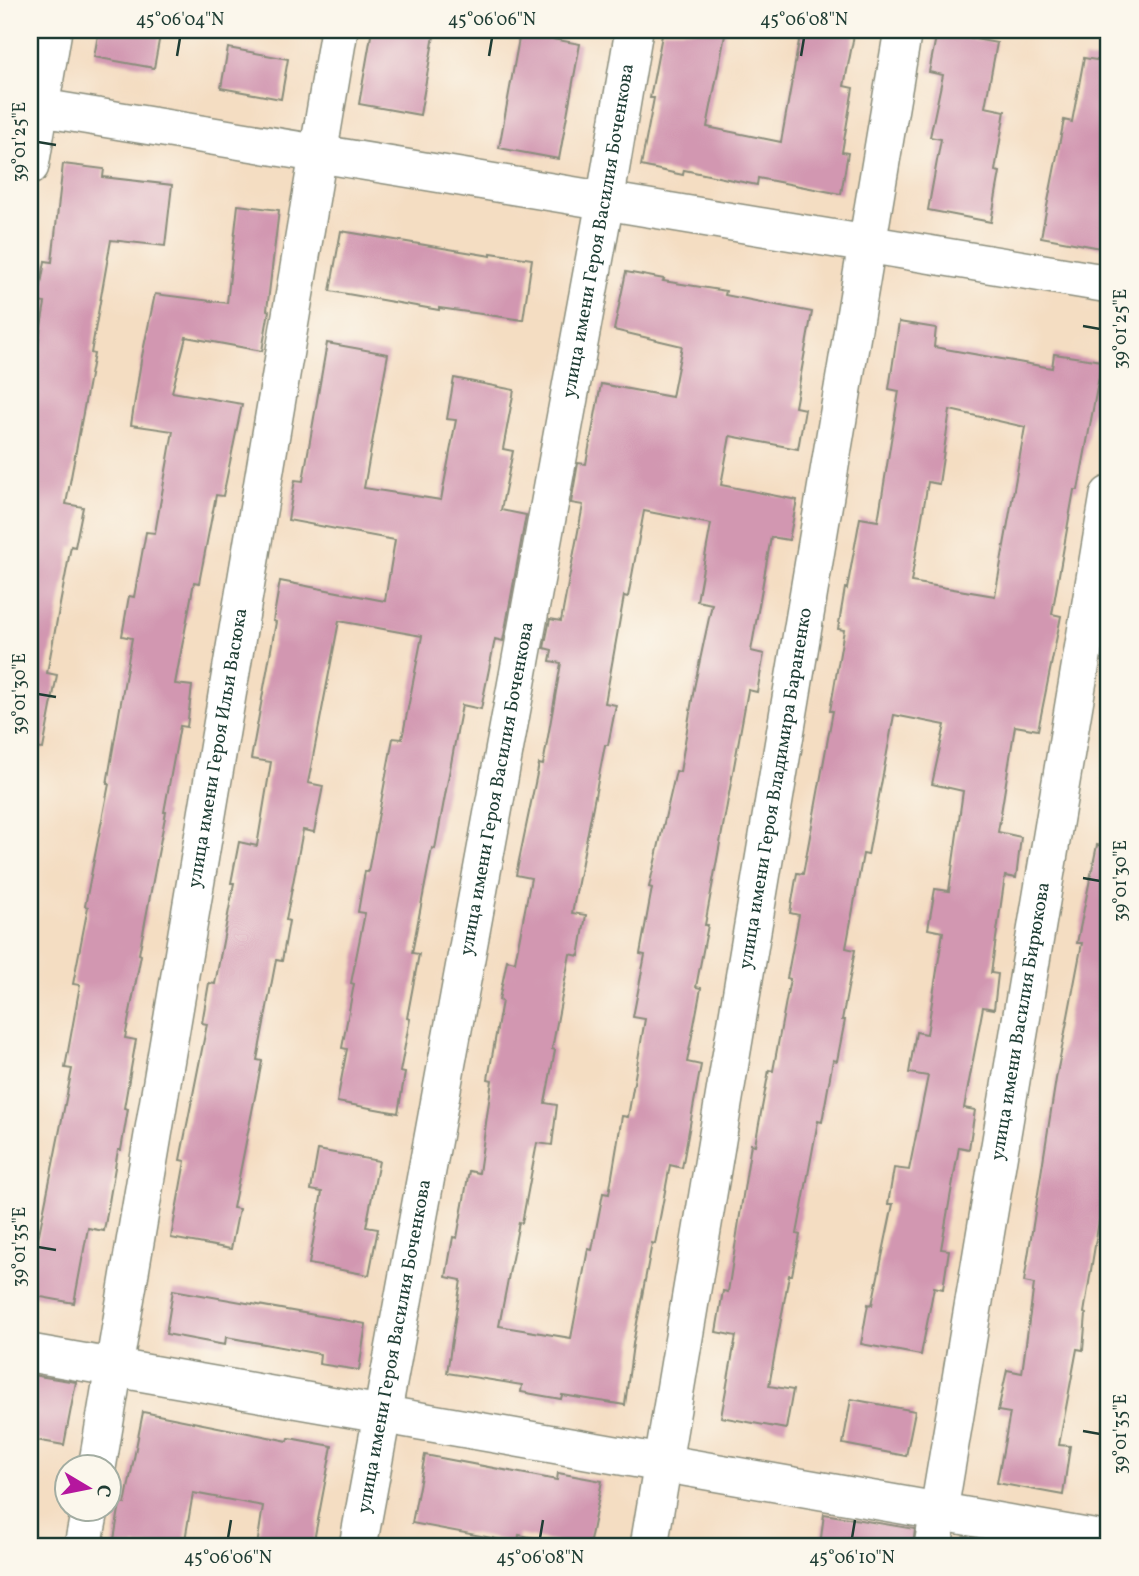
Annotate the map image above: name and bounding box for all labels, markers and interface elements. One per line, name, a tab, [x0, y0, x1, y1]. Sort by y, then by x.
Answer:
text: 45°06'04"N	[136, 8, 224, 33]
text: 45°06'06"N	[448, 8, 536, 33]
text: 45°06'08"N	[760, 8, 848, 33]
street label: улица имени Героя Василия Боченкова	[556, 62, 641, 400]
text: 39°01'25"E	[8, 101, 33, 182]
text: 39°01'25"E	[1109, 288, 1134, 369]
street label: улица имени Героя Ильи Васюка	[182, 606, 254, 890]
street label: улица имени Героя Владимира Бараненко	[733, 606, 819, 971]
street label: улица имени Героя Василия Боченкова	[454, 620, 541, 958]
text: 39°01'30"E	[8, 653, 33, 735]
text: 39°01'30"E	[1109, 840, 1134, 922]
street label: улица имени Василия Бирюкова	[985, 880, 1057, 1163]
street label: улица имени Героя Василия Боченкова	[351, 1177, 438, 1515]
text: 39°01'35"E	[8, 1207, 33, 1287]
text: 39°01'35"E	[1109, 1394, 1134, 1474]
north arrow	[52, 1454, 122, 1524]
text: С	[89, 1482, 117, 1499]
text: 45°06'06"N	[184, 1546, 272, 1571]
text: 45°06'08"N	[496, 1546, 584, 1571]
text: 45°06'10"N	[809, 1546, 895, 1571]

